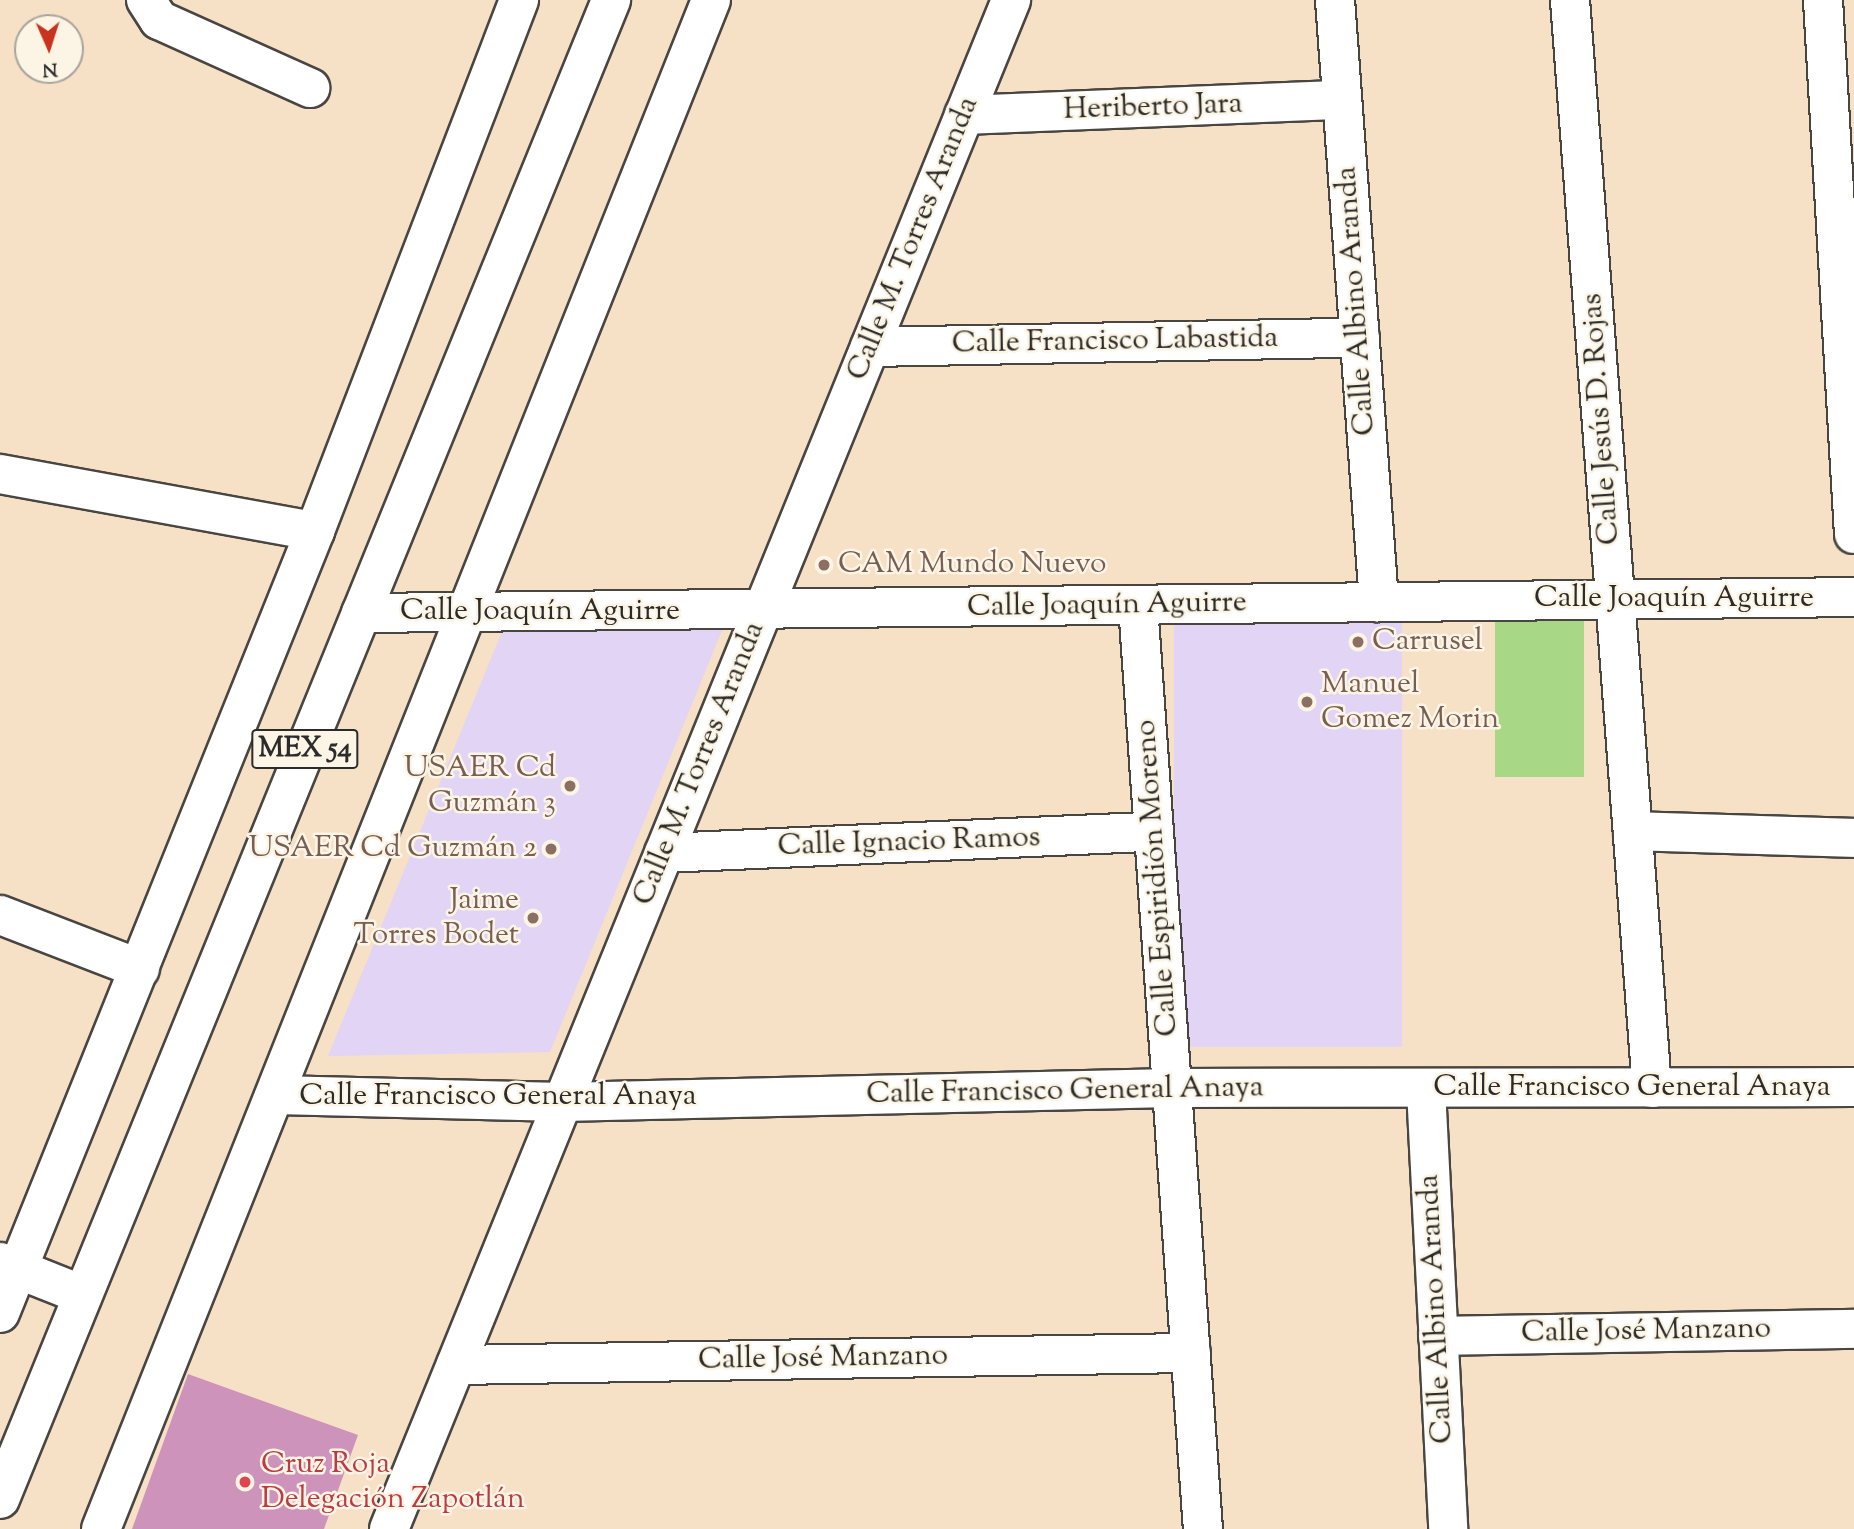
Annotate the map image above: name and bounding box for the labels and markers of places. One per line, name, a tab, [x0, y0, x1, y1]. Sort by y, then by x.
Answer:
place label: CAM Mundo Nuevo	[838, 547, 1106, 583]
marker: CAM Mundo Nuevo	[816, 557, 832, 573]
place label: Carrusel	[1372, 624, 1483, 660]
marker: Carrusel	[1350, 634, 1366, 650]
place label: Manuel Gomez Morin	[1321, 667, 1499, 738]
marker: Manuel Gomez Morin	[1299, 694, 1315, 710]
place label: USAER Cd Guzmán 3	[404, 751, 556, 822]
marker: USAER Cd Guzmán 3	[562, 778, 578, 794]
place label: USAER Cd Guzmán 2	[248, 831, 537, 867]
marker: USAER Cd Guzmán 2	[543, 841, 559, 857]
place label: Jaime Torres Bodet	[353, 883, 519, 954]
marker: Jaime Torres Bodet	[525, 910, 541, 926]
place label: Cruz Roja Delegación Zapotlán	[261, 1447, 525, 1518]
marker: Cruz Roja Delegación Zapotlán	[235, 1472, 255, 1492]

